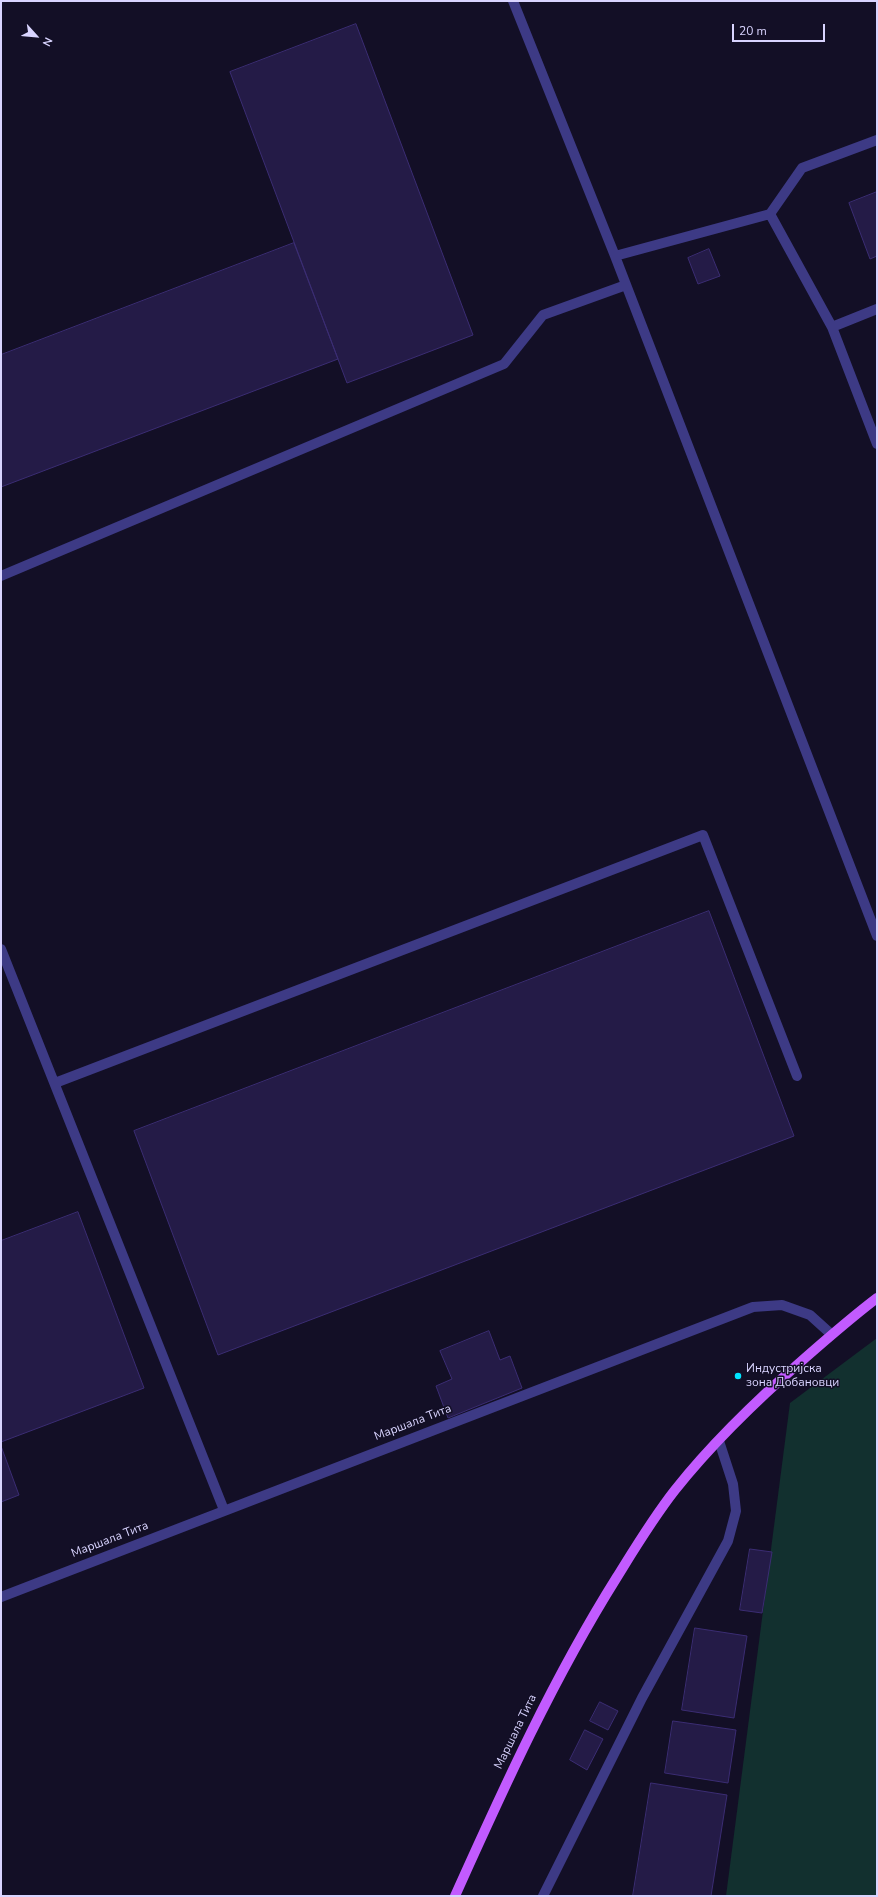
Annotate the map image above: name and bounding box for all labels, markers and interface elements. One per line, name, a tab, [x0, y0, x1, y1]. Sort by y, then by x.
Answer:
north arrow	[16, 16, 56, 56]
scale bar	[734, 16, 827, 42]
text: 20 m	[739, 23, 767, 39]
text: N	[39, 35, 56, 49]
place label: Индустријска зона Добановци	[746, 1362, 839, 1390]
marker: Индустријска зона Добановци	[733, 1371, 743, 1381]
street label: Маршала Тита	[372, 1402, 454, 1444]
street label: Маршала Тита	[69, 1519, 151, 1561]
street label: Маршала Тита	[492, 1692, 540, 1772]

